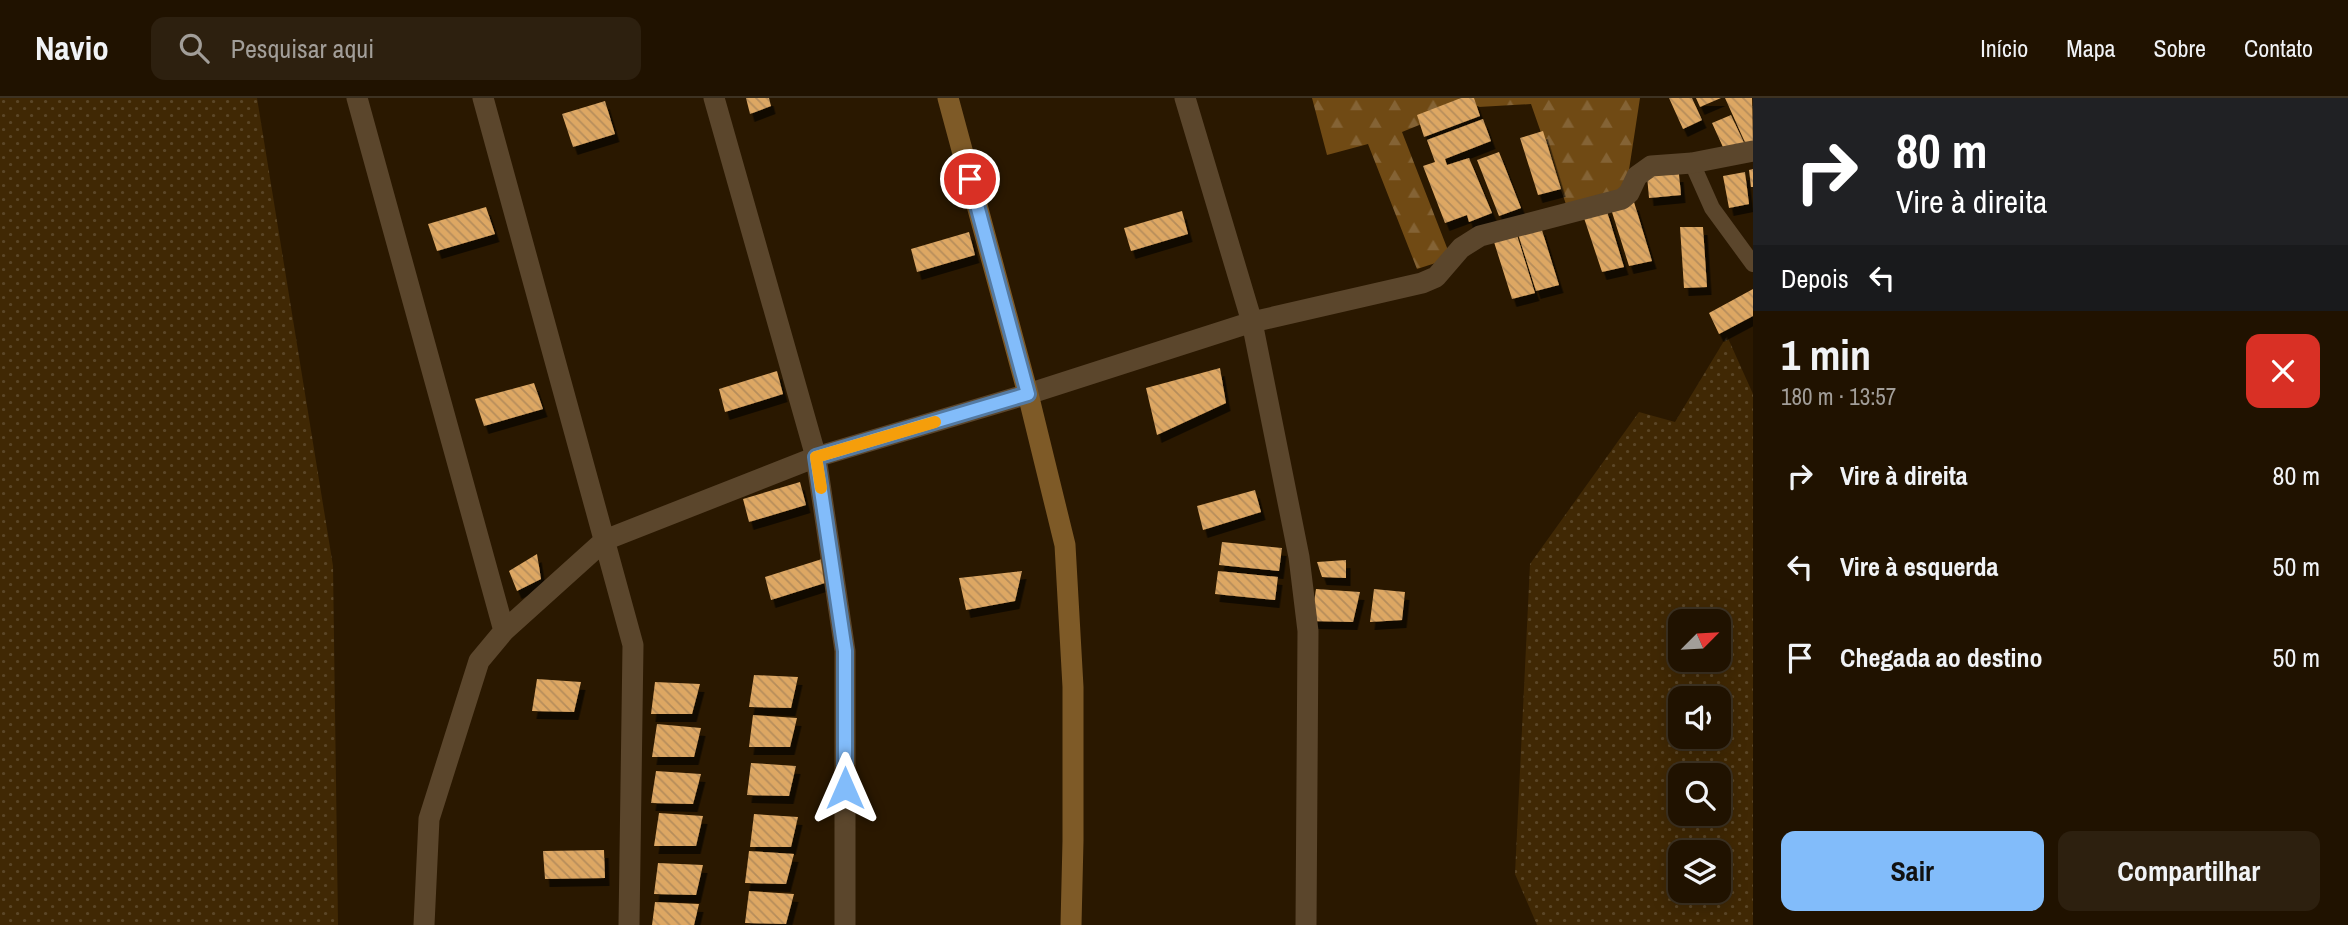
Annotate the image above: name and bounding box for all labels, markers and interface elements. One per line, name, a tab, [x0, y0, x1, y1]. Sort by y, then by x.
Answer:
search box	[151, 17, 641, 80]
text: Navio	[35, 26, 109, 70]
icon: search	[175, 29, 213, 67]
text: Pesquisar aqui	[231, 31, 374, 66]
text: Início	[1980, 32, 2028, 64]
text: Mapa	[2066, 32, 2116, 64]
text: Sobre	[2154, 32, 2206, 64]
text: Contato	[2244, 32, 2313, 64]
text: 80 m	[1896, 117, 1988, 183]
icon: right	[1781, 126, 1872, 217]
pin	[940, 149, 1000, 209]
icon: arrive	[951, 160, 989, 198]
text: Vire à direita	[1896, 180, 2047, 223]
icon: left	[1863, 259, 1901, 297]
text: Depois	[1781, 261, 1849, 296]
text: 1 min	[1781, 327, 1871, 383]
button: close	[2246, 334, 2320, 408]
text: 180 m · 13:57	[1781, 381, 1896, 412]
icon: right	[1781, 457, 1819, 495]
text: Vire à direita	[1840, 458, 1968, 493]
text: 80 m	[2273, 458, 2320, 493]
icon: left	[1781, 548, 1819, 586]
text: Vire à esquerda	[1840, 549, 1998, 584]
text: 50 m	[2273, 549, 2320, 584]
north arrow	[1668, 609, 1731, 672]
map controls	[1668, 609, 1731, 903]
icon: arrive	[1781, 639, 1819, 677]
text: Chegada ao destino	[1840, 640, 2043, 675]
text: 50 m	[2273, 640, 2320, 675]
button: sound	[1668, 686, 1731, 749]
position arrow	[808, 751, 882, 825]
button: search	[1668, 763, 1731, 826]
button: Sair	[1781, 831, 2044, 911]
button: Compartilhar	[2058, 831, 2320, 911]
button: layers	[1668, 840, 1731, 903]

